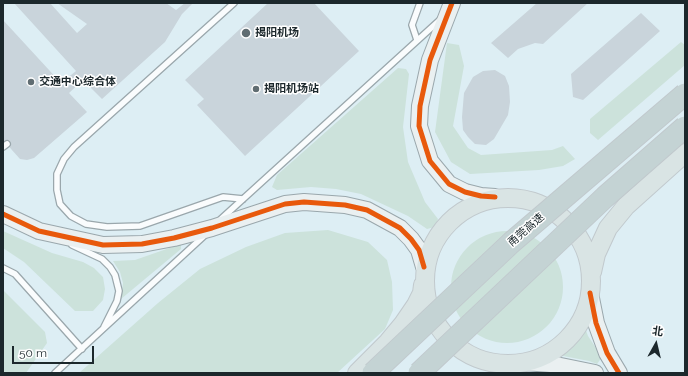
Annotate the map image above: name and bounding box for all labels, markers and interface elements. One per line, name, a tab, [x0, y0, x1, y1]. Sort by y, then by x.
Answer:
place label: 揭阳机场	[255, 26, 299, 40]
marker: 揭阳机场	[240, 27, 252, 39]
place label: 交通中心综合体	[39, 75, 116, 89]
marker: 交通中心综合体	[26, 77, 36, 87]
place label: 揭阳机场站	[264, 82, 319, 96]
marker: 揭阳机场站	[251, 84, 261, 94]
street label: 甬莞高速	[505, 211, 547, 249]
north arrow	[636, 324, 676, 364]
text: 北	[651, 324, 664, 339]
scale bar	[14, 338, 96, 364]
text: 50 m	[19, 346, 47, 360]

